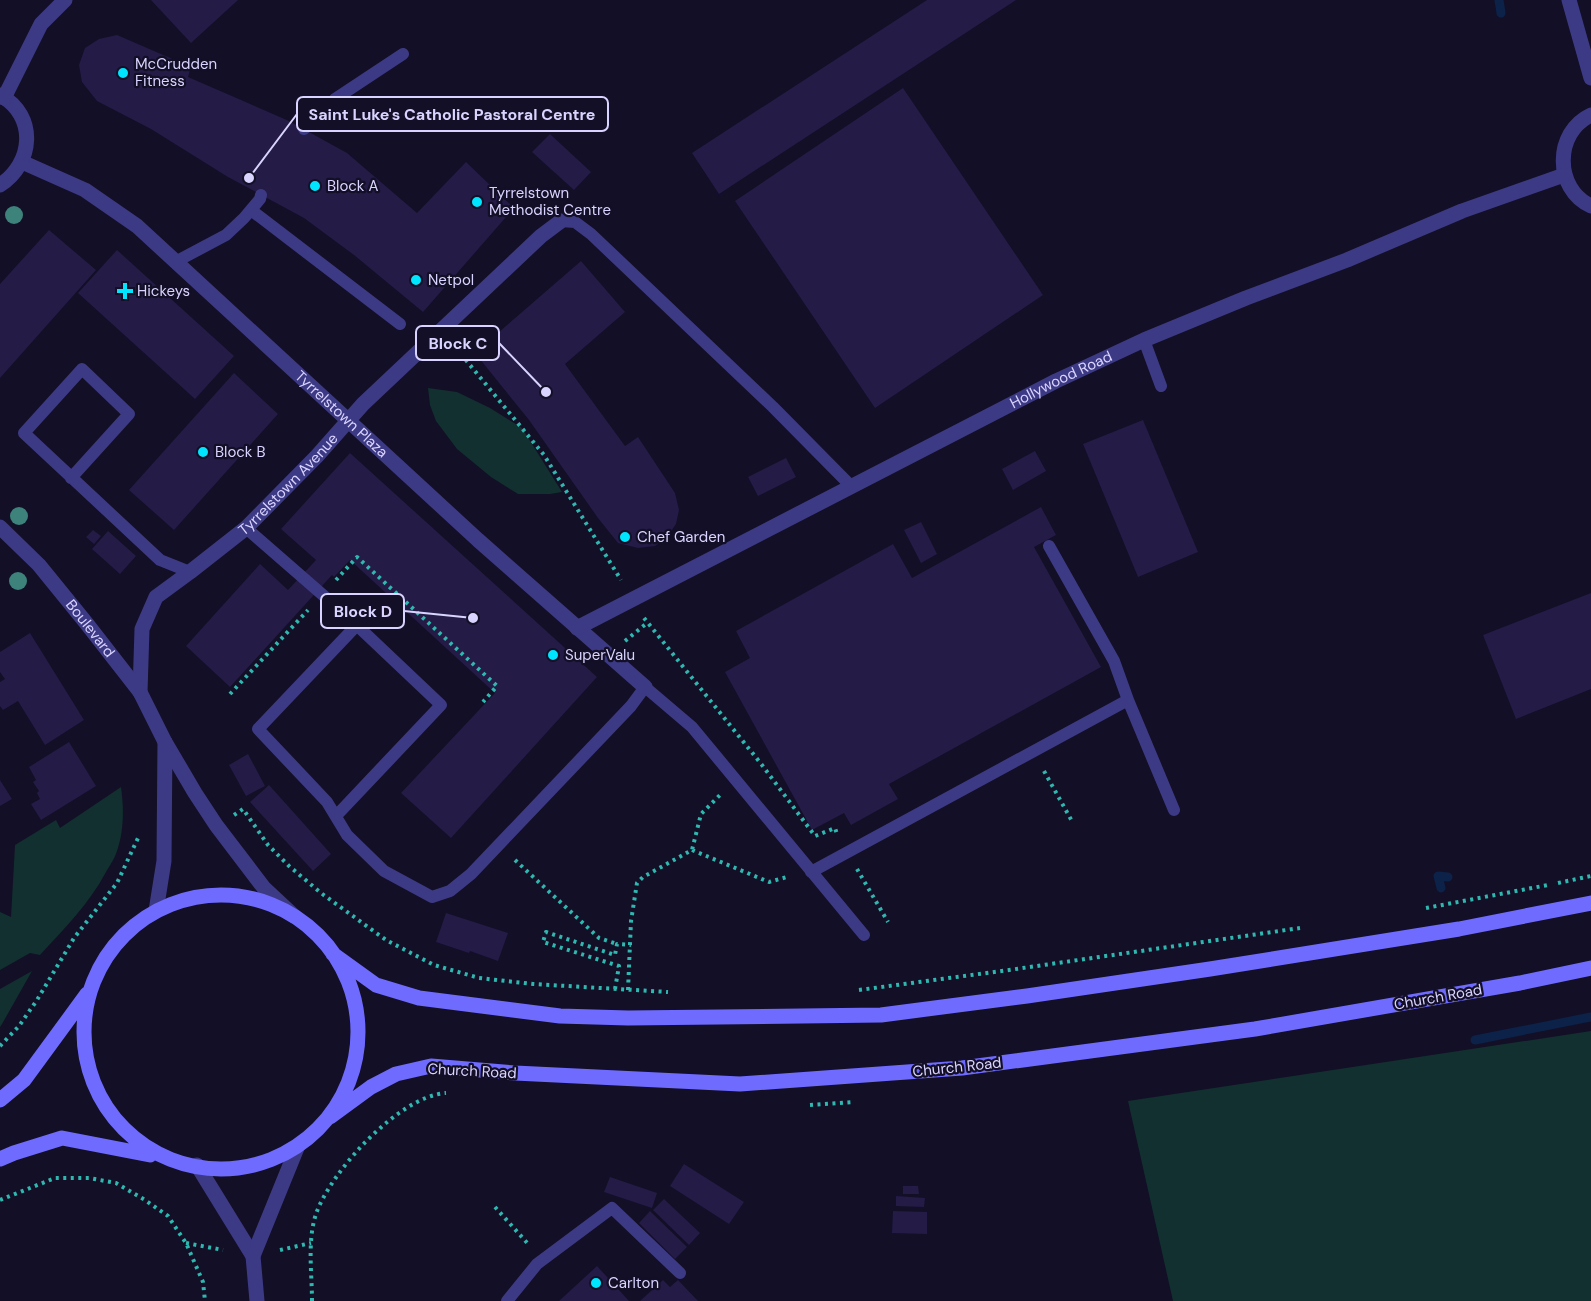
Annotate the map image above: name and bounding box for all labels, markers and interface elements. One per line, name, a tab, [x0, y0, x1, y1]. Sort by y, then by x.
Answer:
place label: McCrudden Fitness	[135, 54, 217, 91]
marker: McCrudden Fitness	[116, 66, 130, 80]
callout: Saint Luke's Catholic Pastoral Centre	[297, 97, 608, 131]
text: Saint Luke's Catholic Pastoral Centre	[308, 104, 596, 125]
place label: Block A	[327, 176, 378, 196]
marker: Block A	[308, 179, 322, 193]
place label: Tyrrelstown Methodist Centre	[489, 183, 611, 220]
marker: Tyrrelstown Methodist Centre	[470, 195, 484, 209]
place label: Netpol	[428, 270, 474, 290]
marker: Netpol	[409, 273, 423, 287]
place label: Hickeys	[137, 281, 190, 301]
marker: Hickeys	[118, 284, 132, 298]
callout: Block C	[416, 326, 499, 360]
text: Block C	[429, 333, 488, 354]
street label: Hollywood Road	[1006, 346, 1115, 413]
street label: Tyrrelstown Plaza	[291, 366, 392, 462]
street label: Tyrrelstown Avenue	[234, 429, 342, 540]
place label: Block B	[215, 442, 265, 462]
marker: Block B	[196, 445, 210, 459]
place label: Chef Garden	[637, 527, 725, 547]
marker: Chef Garden	[618, 530, 632, 544]
callout: Block D	[321, 594, 404, 628]
street label: Boulevard	[61, 595, 119, 662]
text: Block D	[334, 601, 392, 622]
place label: SuperValu	[565, 645, 635, 665]
marker: SuperValu	[546, 648, 560, 662]
street label: Church Road	[1392, 979, 1484, 1015]
street label: Church Road	[912, 1052, 1002, 1082]
street label: Church Road	[427, 1059, 517, 1083]
place label: Carlton	[608, 1273, 659, 1293]
marker: Carlton	[589, 1276, 603, 1290]

